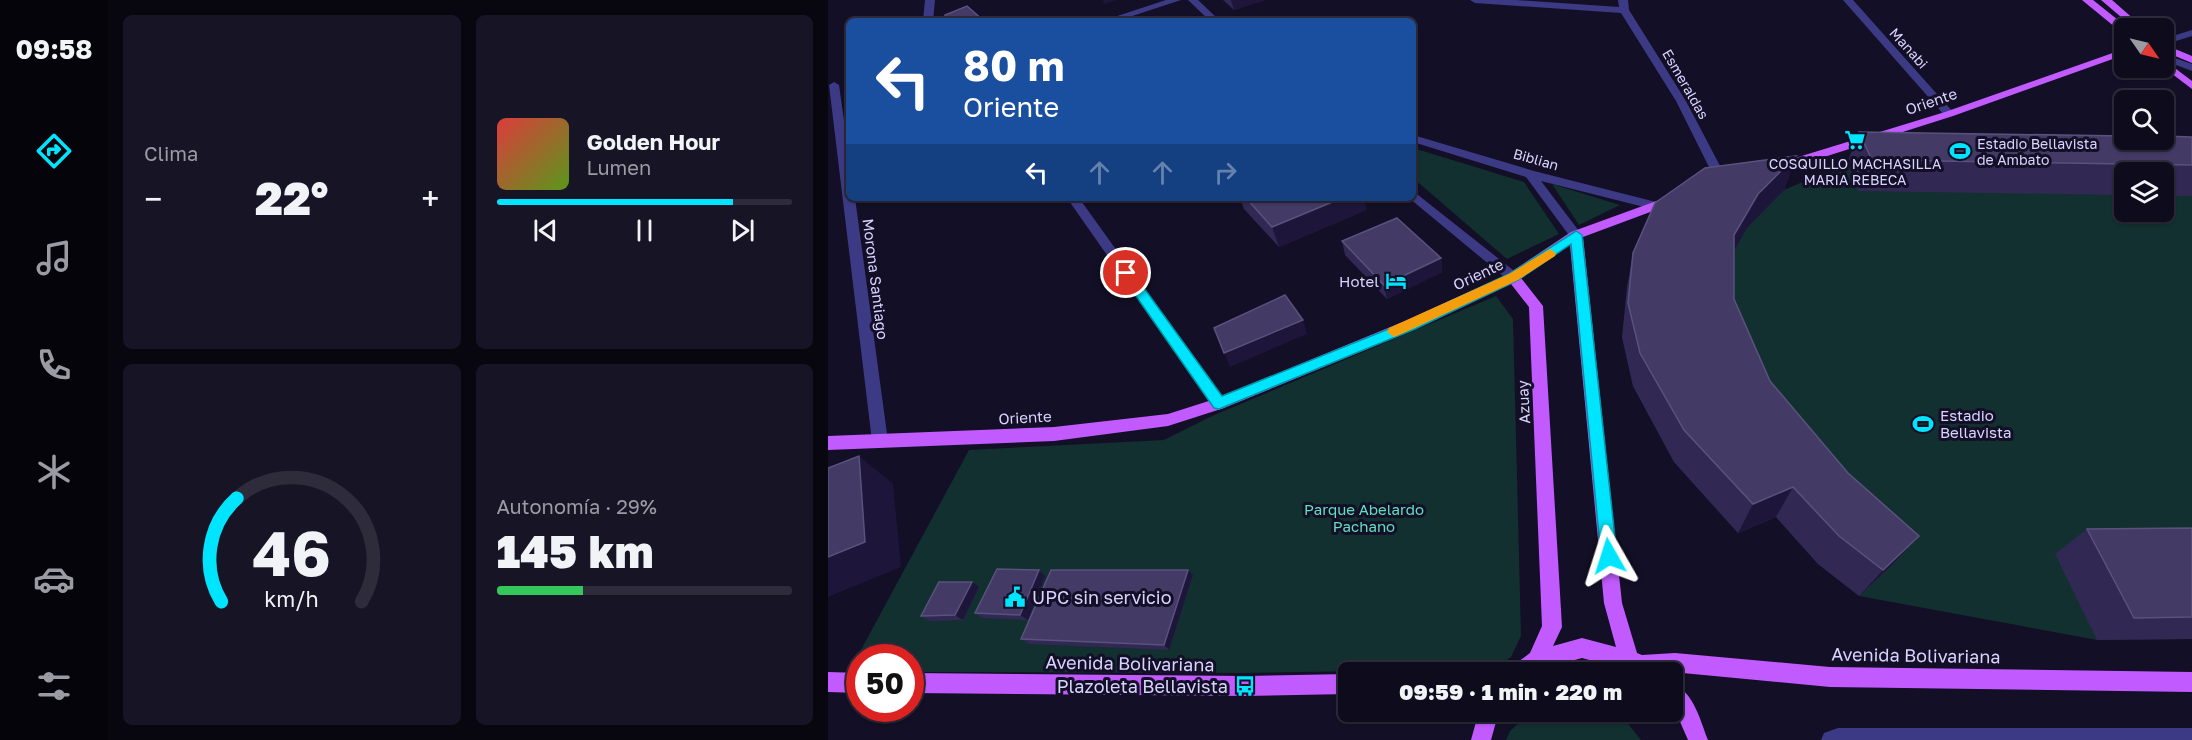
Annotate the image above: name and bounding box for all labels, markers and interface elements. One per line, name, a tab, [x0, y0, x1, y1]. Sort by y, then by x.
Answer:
north arrow	[2114, 18, 2174, 78]
map controls	[2114, 18, 2174, 222]
street label: Manabi	[1886, 24, 1932, 72]
text: 09:58	[15, 33, 93, 65]
text: 80 m	[963, 40, 1064, 90]
icon: left	[864, 42, 942, 120]
street label: Esmeraldas	[1659, 46, 1713, 122]
street label: Oriente	[1903, 84, 1959, 118]
button: search	[2114, 90, 2174, 150]
text: Oriente	[963, 91, 1059, 123]
text: Golden Hour	[587, 128, 720, 155]
supermarket icon: COSQUILLO MACHASILLA MARIA REBECA	[1843, 128, 1867, 152]
icon: directions	[33, 130, 75, 172]
place label: Estadio Bellavista de Ambato	[1977, 135, 2097, 168]
sports icon: Estadio Bellavista de Ambato	[1948, 139, 1972, 163]
text: Clima	[144, 141, 198, 165]
street label: Biblian	[1511, 144, 1561, 174]
text: Lumen	[587, 155, 651, 179]
place label: COSQUILLO MACHASILLA MARIA REBECA	[1769, 155, 1942, 188]
icon: left	[1020, 156, 1053, 189]
icon: ahead	[1083, 156, 1116, 189]
icon: ahead	[1146, 156, 1179, 189]
icon: right	[1209, 156, 1242, 189]
button: layers	[2114, 162, 2174, 222]
text: 22°	[255, 171, 328, 225]
text: −	[144, 179, 162, 218]
text: +	[421, 179, 439, 218]
icon: previous	[529, 214, 562, 247]
icon: pause	[628, 214, 661, 247]
icon: next	[726, 214, 759, 247]
street label: Morona Santiago	[860, 217, 892, 341]
icon: music	[33, 237, 75, 279]
pin	[1100, 247, 1151, 298]
street label: Oriente	[1450, 254, 1506, 293]
icon: arrive	[1109, 256, 1142, 289]
hotel icon: Hotel	[1384, 269, 1408, 293]
place label: Hotel	[1339, 272, 1379, 290]
icon: phone	[33, 344, 75, 386]
street label: Azuay	[1513, 379, 1533, 424]
place label: Estadio Bellavista	[1940, 406, 2011, 441]
street label: Oriente	[998, 407, 1052, 427]
sports icon: Estadio Bellavista	[1911, 412, 1935, 436]
icon: climate	[33, 451, 75, 493]
text: Autonomía · 29%	[497, 494, 657, 518]
park label: Parque Abelardo Pachano	[1304, 500, 1424, 535]
text: 46	[252, 515, 331, 590]
text: 145 km	[497, 524, 654, 578]
position arrow	[1577, 524, 1641, 588]
icon: car	[33, 558, 75, 600]
public building icon: UPC sin servicio	[1003, 585, 1027, 609]
text: km/h	[264, 586, 319, 612]
place label: UPC sin servicio	[1032, 586, 1171, 608]
street label: Avenida Bolivariana	[1831, 643, 2001, 667]
speed limit sign: 50	[846, 644, 924, 722]
street label: Avenida Bolivariana	[1045, 651, 1215, 675]
icon: filters	[33, 665, 75, 707]
bus stop icon: Plazoleta Bellavista	[1233, 674, 1257, 698]
place label: Plazoleta Bellavista	[1057, 675, 1228, 697]
text: 09:59 · 1 min · 220 m	[1399, 678, 1622, 705]

